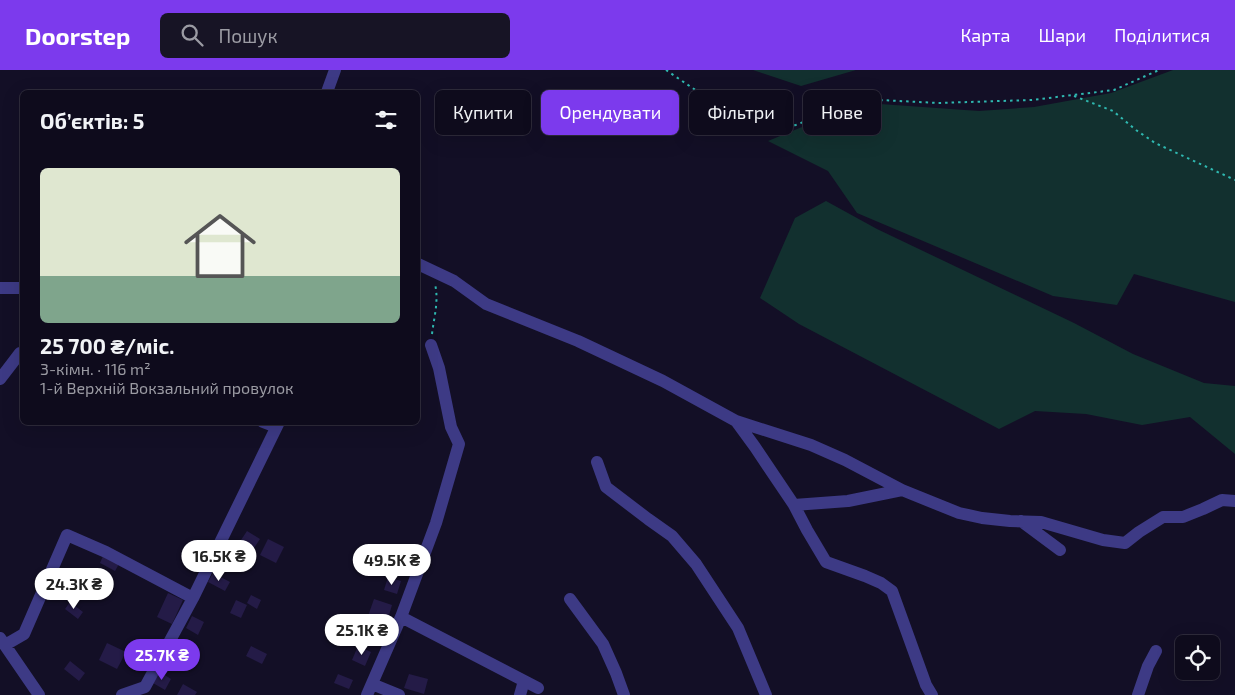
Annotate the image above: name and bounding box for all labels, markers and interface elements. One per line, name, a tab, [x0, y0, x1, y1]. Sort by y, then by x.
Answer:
search box	[160, 13, 510, 58]
text: Doorstep	[25, 21, 130, 50]
icon: search	[178, 21, 206, 49]
text: Пошук	[218, 24, 278, 47]
text: Карта	[960, 24, 1010, 46]
text: Шари	[1038, 24, 1086, 46]
text: Поділитися	[1114, 24, 1210, 46]
chip: Купити	[435, 90, 531, 135]
chip: Орендувати	[541, 90, 679, 135]
chip: Фільтри	[689, 90, 793, 135]
chip: Нове	[803, 90, 881, 135]
icon: filters	[372, 106, 400, 134]
text: Об’єктів: 5	[40, 108, 144, 133]
icon: home	[175, 201, 265, 291]
text: 25 700 ₴/міс.	[40, 333, 174, 358]
text: 3-кімн. · 116 m²	[40, 359, 151, 378]
text: 1-й Верхній Вокзальний провулок	[40, 378, 294, 397]
pin: 16.5K ₴	[173, 540, 265, 582]
pin: 49.5K ₴	[346, 544, 438, 586]
text: 16.5K ₴	[192, 546, 246, 565]
text: 49.5K ₴	[364, 550, 420, 569]
pin: 24.3K ₴	[28, 568, 120, 610]
text: 24.3K ₴	[46, 574, 102, 593]
pin: 25.1K ₴	[316, 614, 408, 656]
text: 25.1K ₴	[336, 620, 388, 639]
map controls	[1175, 635, 1220, 680]
button: locate	[1175, 635, 1220, 680]
pin: 25.7K ₴	[116, 638, 208, 681]
text: 25.7K ₴	[135, 645, 189, 664]

